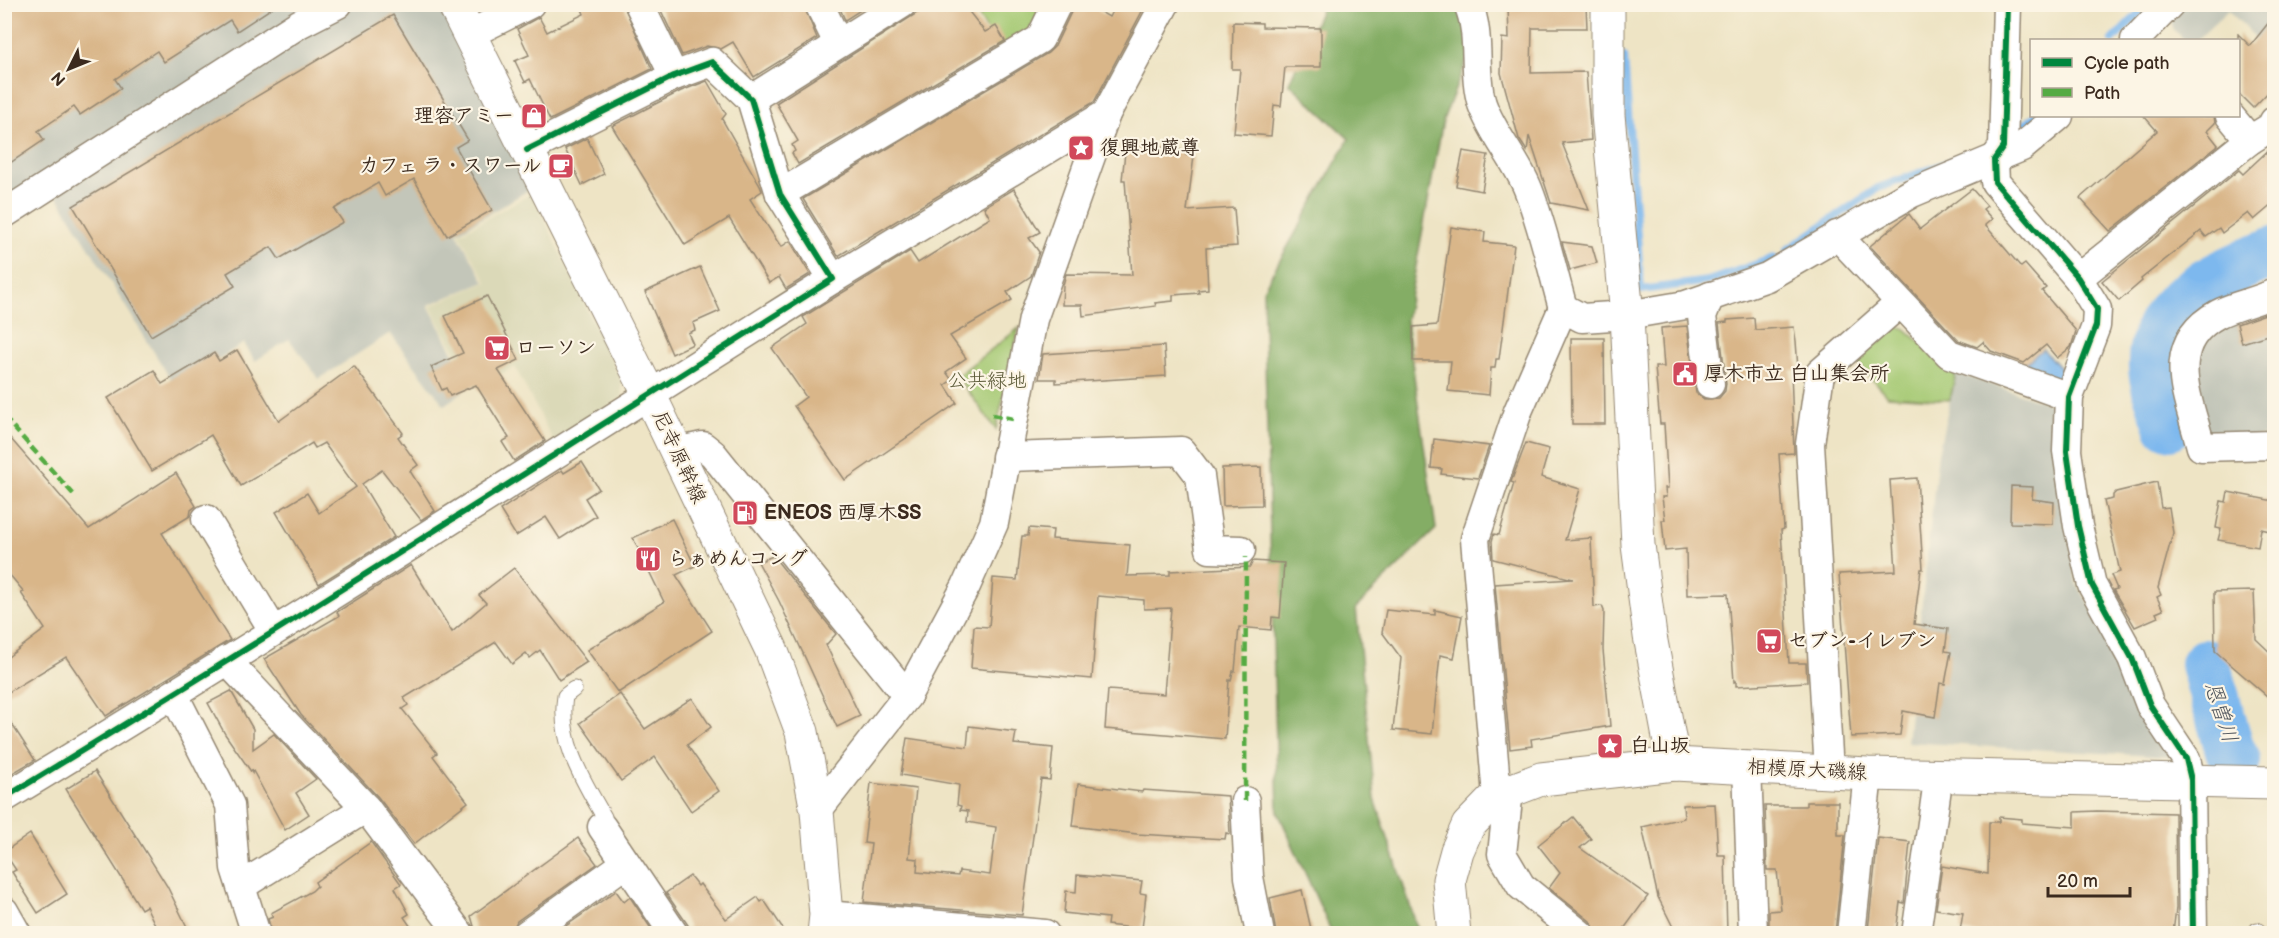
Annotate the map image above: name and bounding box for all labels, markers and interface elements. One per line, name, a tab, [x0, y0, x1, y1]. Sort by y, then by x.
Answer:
north arrow	[39, 39, 99, 99]
legend	[2030, 39, 2240, 117]
text: Cycle path	[2084, 53, 2170, 74]
text: N	[48, 67, 70, 89]
text: Path	[2084, 83, 2120, 104]
shop icon: 理容アミー	[519, 101, 549, 131]
place label: 理容アミー	[414, 104, 514, 128]
place icon: 復興地蔵尊	[1066, 133, 1096, 163]
place label: 復興地蔵尊	[1100, 136, 1200, 160]
cafe icon: カフェ ラ・スワール	[546, 151, 576, 181]
place label: カフェ ラ・スワール	[359, 154, 542, 178]
supermarket icon: ローソン	[482, 333, 512, 363]
place label: ローソン	[516, 336, 596, 360]
public building icon: 厚木市立 白山集会所	[1670, 359, 1700, 389]
place label: 厚木市立 白山集会所	[1704, 362, 1889, 386]
park label: 公共緑地	[947, 369, 1027, 393]
street label: 尼寺原幹線	[647, 407, 711, 507]
fuel station icon: ENEOS 西厚木SS	[730, 498, 760, 528]
place label: ENEOS 西厚木SS	[764, 501, 921, 525]
restaurant icon: らぁめんコング	[633, 544, 663, 574]
place label: らぁめんコング	[668, 547, 808, 571]
supermarket icon: セブン-イレブン	[1754, 626, 1784, 656]
place label: セブン-イレブン	[1788, 629, 1936, 653]
water label: 恩曽川	[2199, 678, 2243, 746]
place icon: 白山坂	[1595, 731, 1625, 761]
place label: 白山坂	[1630, 734, 1690, 758]
street label: 相模原大磯線	[1746, 755, 1868, 785]
scale bar	[2048, 860, 2130, 898]
text: 20 m	[2057, 871, 2098, 892]

